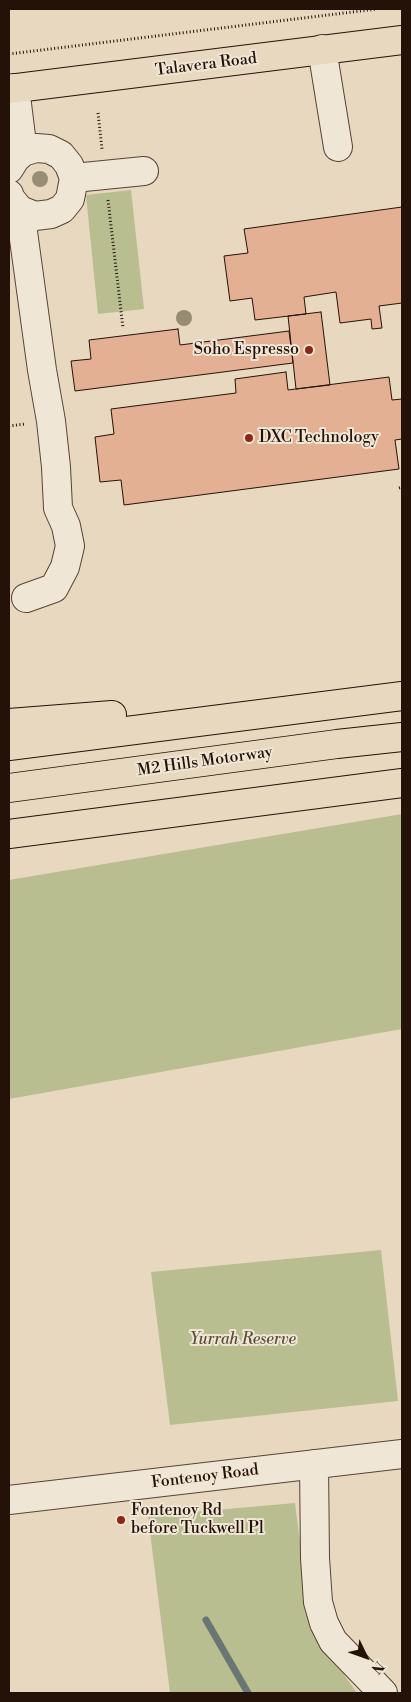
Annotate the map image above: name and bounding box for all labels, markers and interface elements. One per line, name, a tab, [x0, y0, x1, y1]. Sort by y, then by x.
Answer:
street label: Talavera Road	[154, 49, 258, 81]
place label: Soho Espresso	[194, 340, 299, 360]
marker: Soho Espresso	[303, 344, 315, 356]
place label: DXC Technology	[259, 428, 379, 448]
marker: DXC Technology	[243, 432, 255, 444]
street label: M2 Hills Motorway	[136, 743, 274, 781]
park label: Yurrah Reserve	[190, 1330, 296, 1350]
street label: Fontenoy Road	[150, 1461, 260, 1493]
place label: Fontenoy Rd before Tuckwell Pl	[131, 1501, 264, 1539]
marker: Fontenoy Rd before Tuckwell Pl	[115, 1514, 127, 1526]
north arrow	[341, 1632, 391, 1682]
text: N	[367, 1657, 388, 1677]

